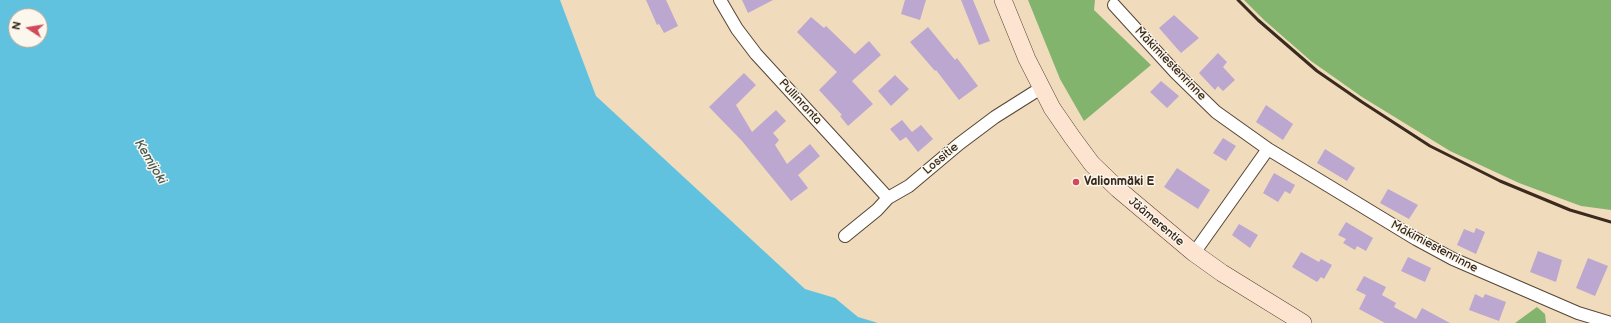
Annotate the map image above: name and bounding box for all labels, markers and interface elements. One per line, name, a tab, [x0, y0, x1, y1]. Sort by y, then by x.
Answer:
north arrow	[8, 8, 48, 48]
text: N	[10, 20, 24, 31]
street label: Mäkimiestenrinne	[1131, 24, 1209, 104]
street label: Pullinranta	[775, 76, 825, 128]
water label: Kemijoki	[131, 137, 169, 187]
street label: Lossitie	[920, 140, 962, 178]
place label: Valionmäki E	[1084, 175, 1154, 189]
marker: Valionmäki E	[1071, 177, 1081, 187]
street label: Jäämerentie	[1125, 195, 1187, 249]
street label: Mäkimiestenrinne	[1388, 218, 1480, 276]

